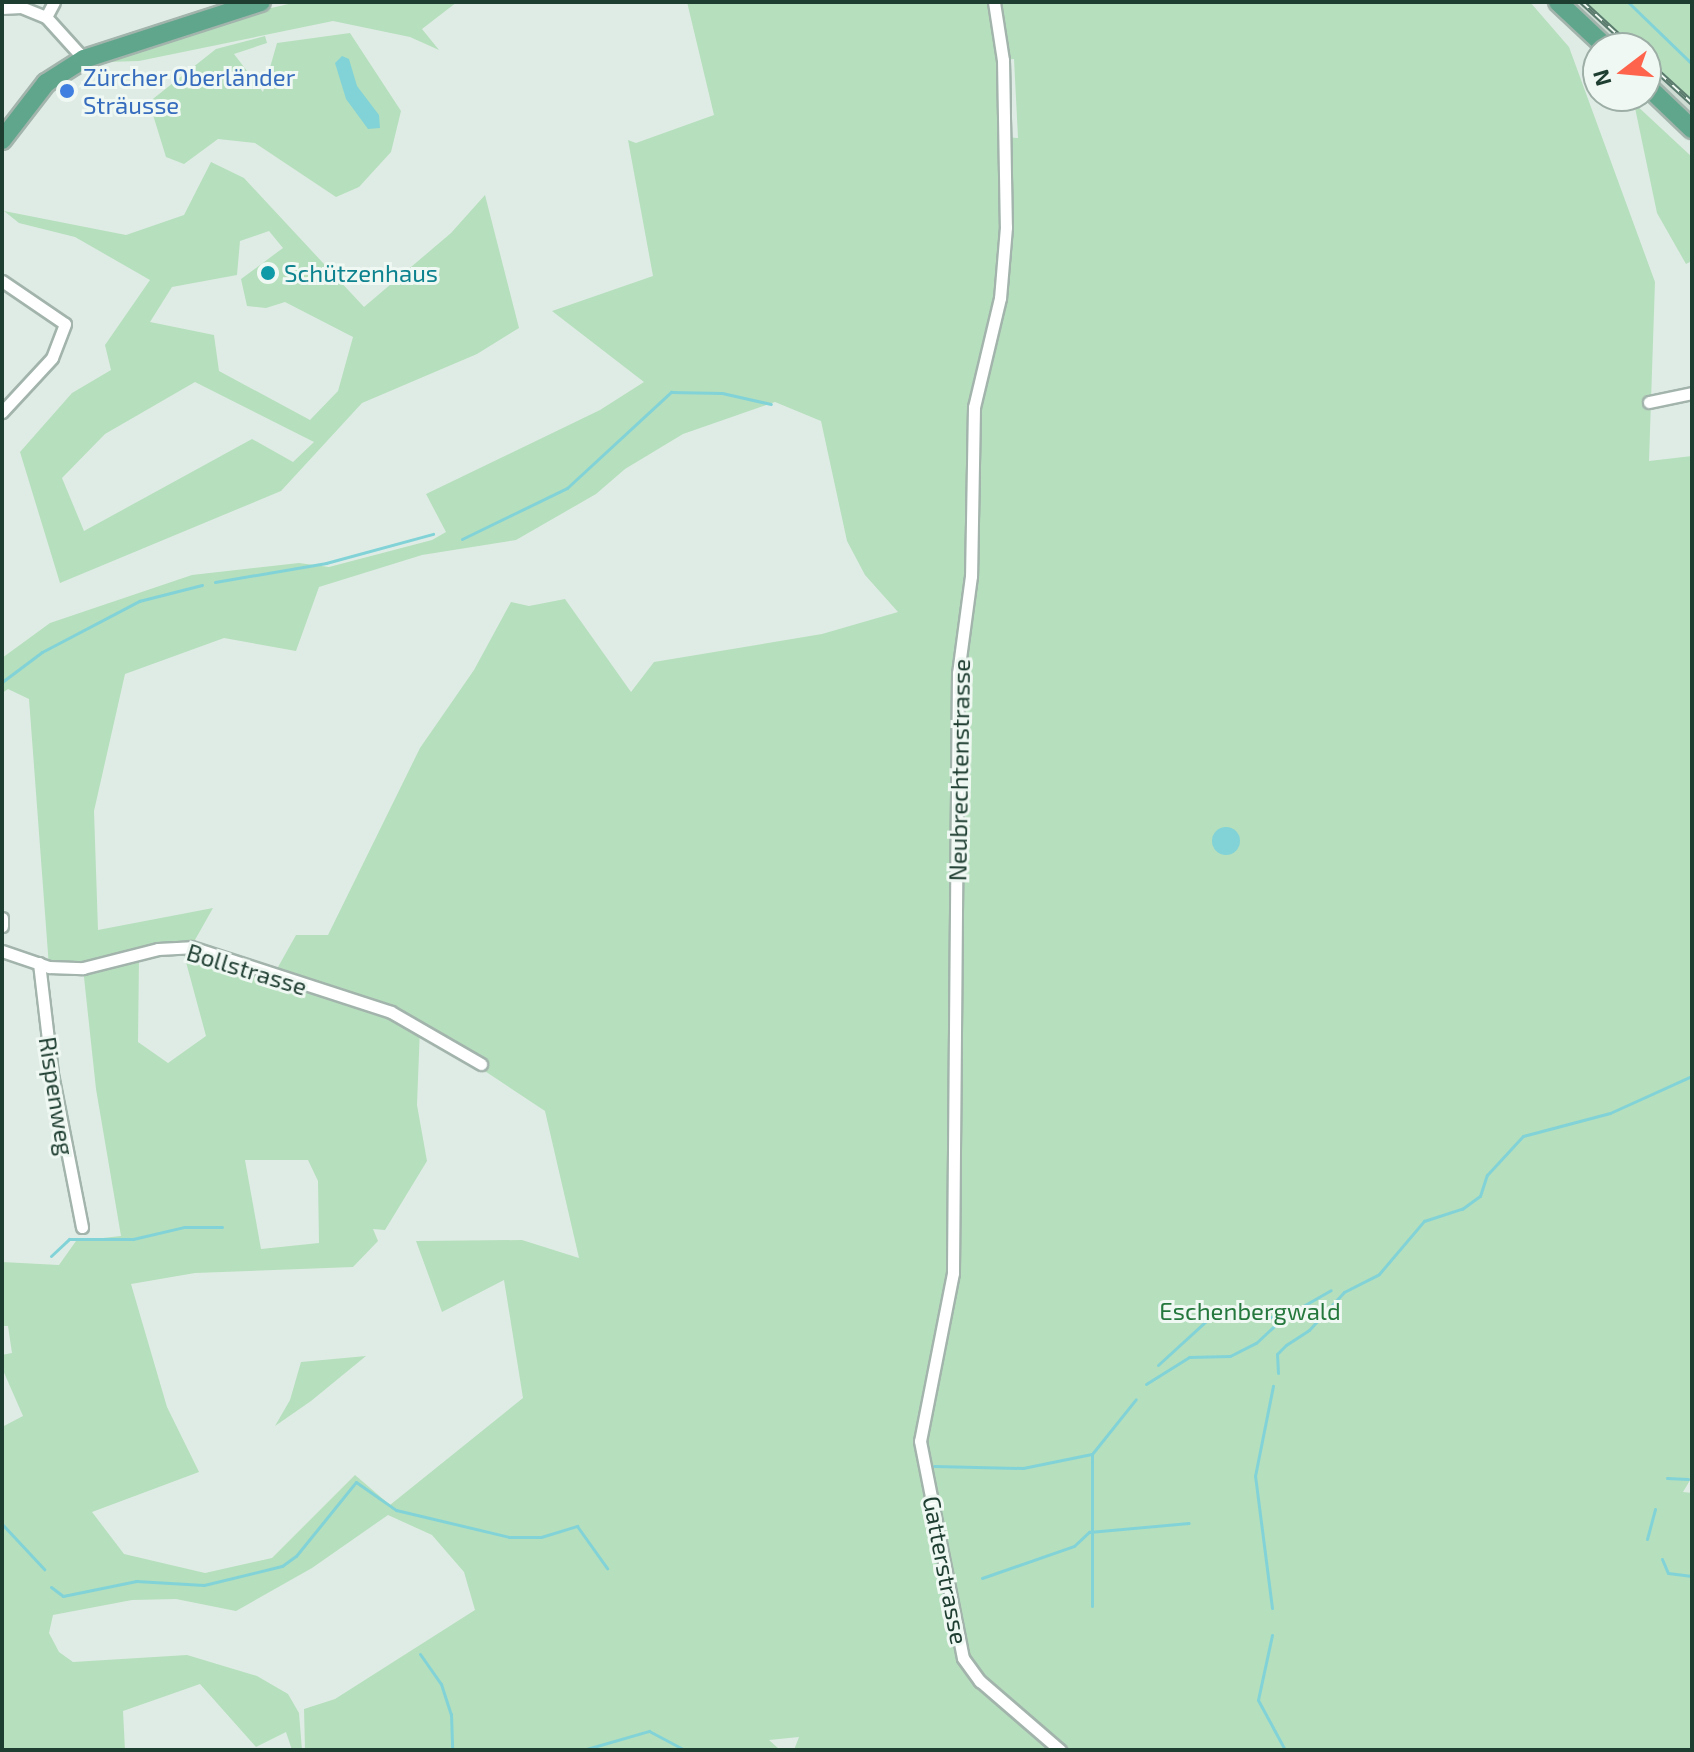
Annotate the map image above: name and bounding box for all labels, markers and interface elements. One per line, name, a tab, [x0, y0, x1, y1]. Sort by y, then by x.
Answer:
north arrow	[1582, 32, 1662, 112]
place label: Zürcher Oberländer Sträusse	[83, 63, 296, 119]
text: N	[1586, 67, 1616, 89]
marker: Zürcher Oberländer Sträusse	[58, 82, 76, 100]
place label: Schützenhaus	[284, 259, 438, 287]
marker: Schützenhaus	[259, 264, 277, 282]
street label: Neubrechtenstrasse	[943, 659, 975, 881]
street label: Bollstrasse	[183, 937, 311, 1001]
street label: Rispenweg	[33, 1035, 81, 1157]
park label: Eschenbergwald	[1159, 1297, 1341, 1325]
street label: Gatterstrasse	[918, 1493, 974, 1647]

